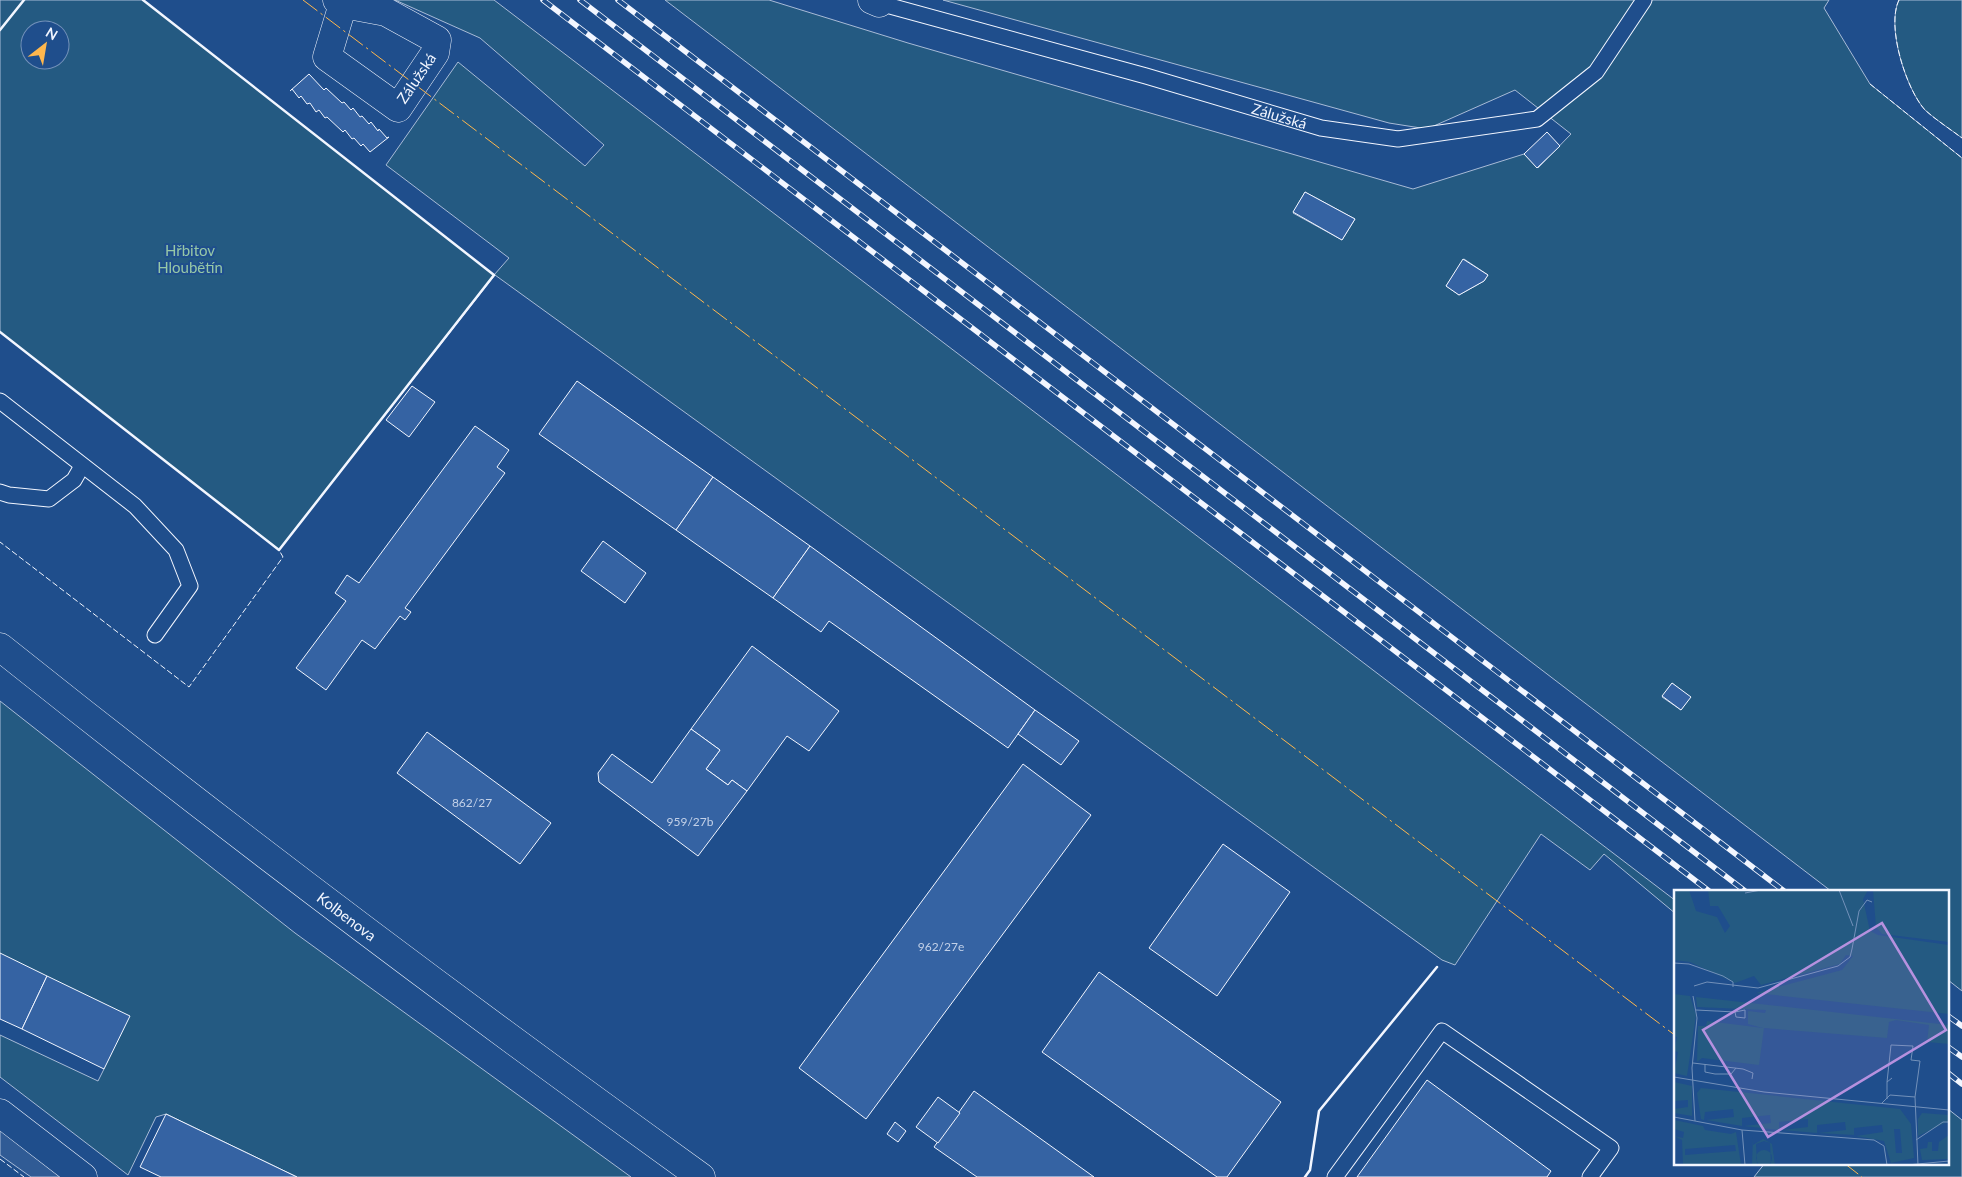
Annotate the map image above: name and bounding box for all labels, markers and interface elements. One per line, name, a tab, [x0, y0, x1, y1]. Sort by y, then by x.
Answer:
north arrow	[20, 20, 70, 70]
text: N	[43, 23, 61, 43]
street label: Zálužská	[393, 49, 439, 107]
street label: Zálužská	[1250, 99, 1309, 132]
park label: Hřbitov Hloubětín	[157, 241, 223, 276]
house number: 862/27	[452, 795, 492, 810]
house number: 959/27b	[667, 814, 714, 829]
street label: Kolbenova	[314, 888, 380, 944]
inset map	[1674, 890, 1950, 1164]
house number: 962/27e	[918, 939, 964, 954]

